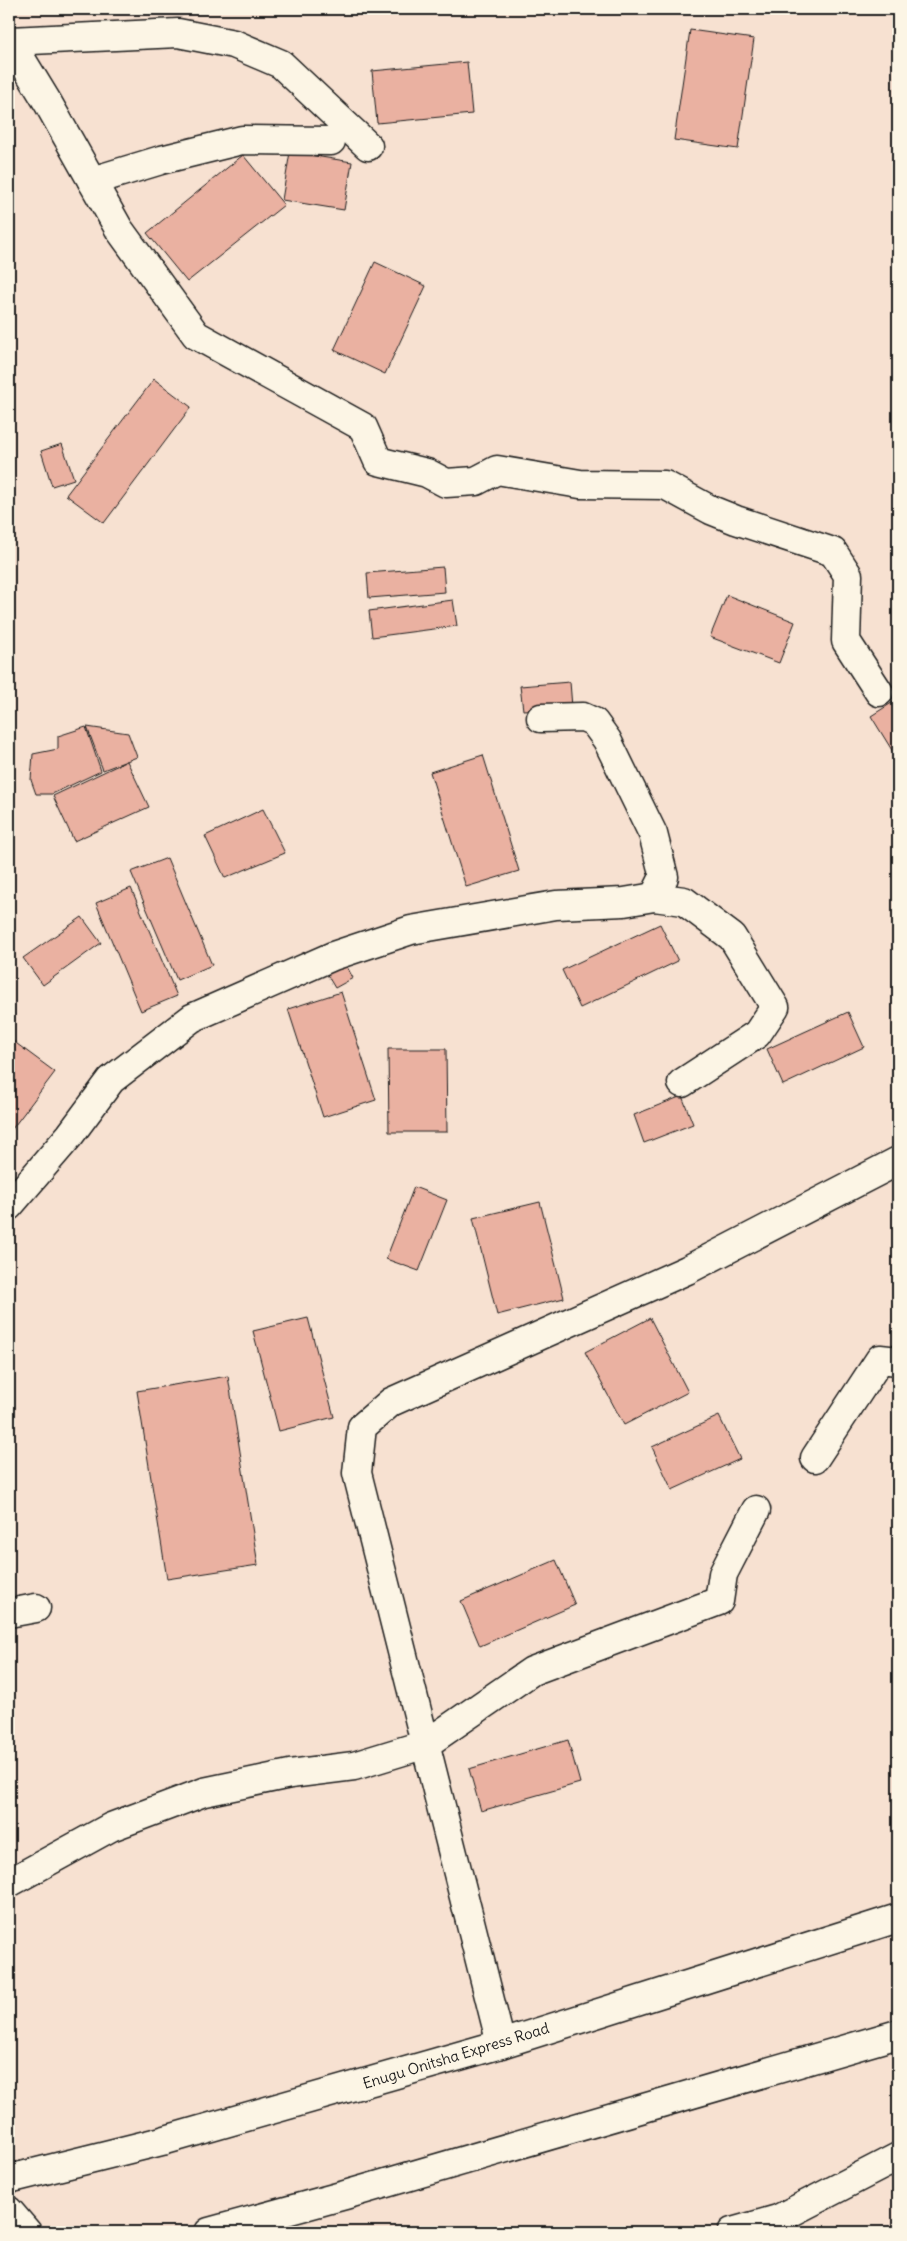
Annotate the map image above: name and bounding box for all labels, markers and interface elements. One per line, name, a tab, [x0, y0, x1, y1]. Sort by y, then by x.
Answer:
street label: Enugu Onitsha Express Road	[360, 2018, 551, 2093]

